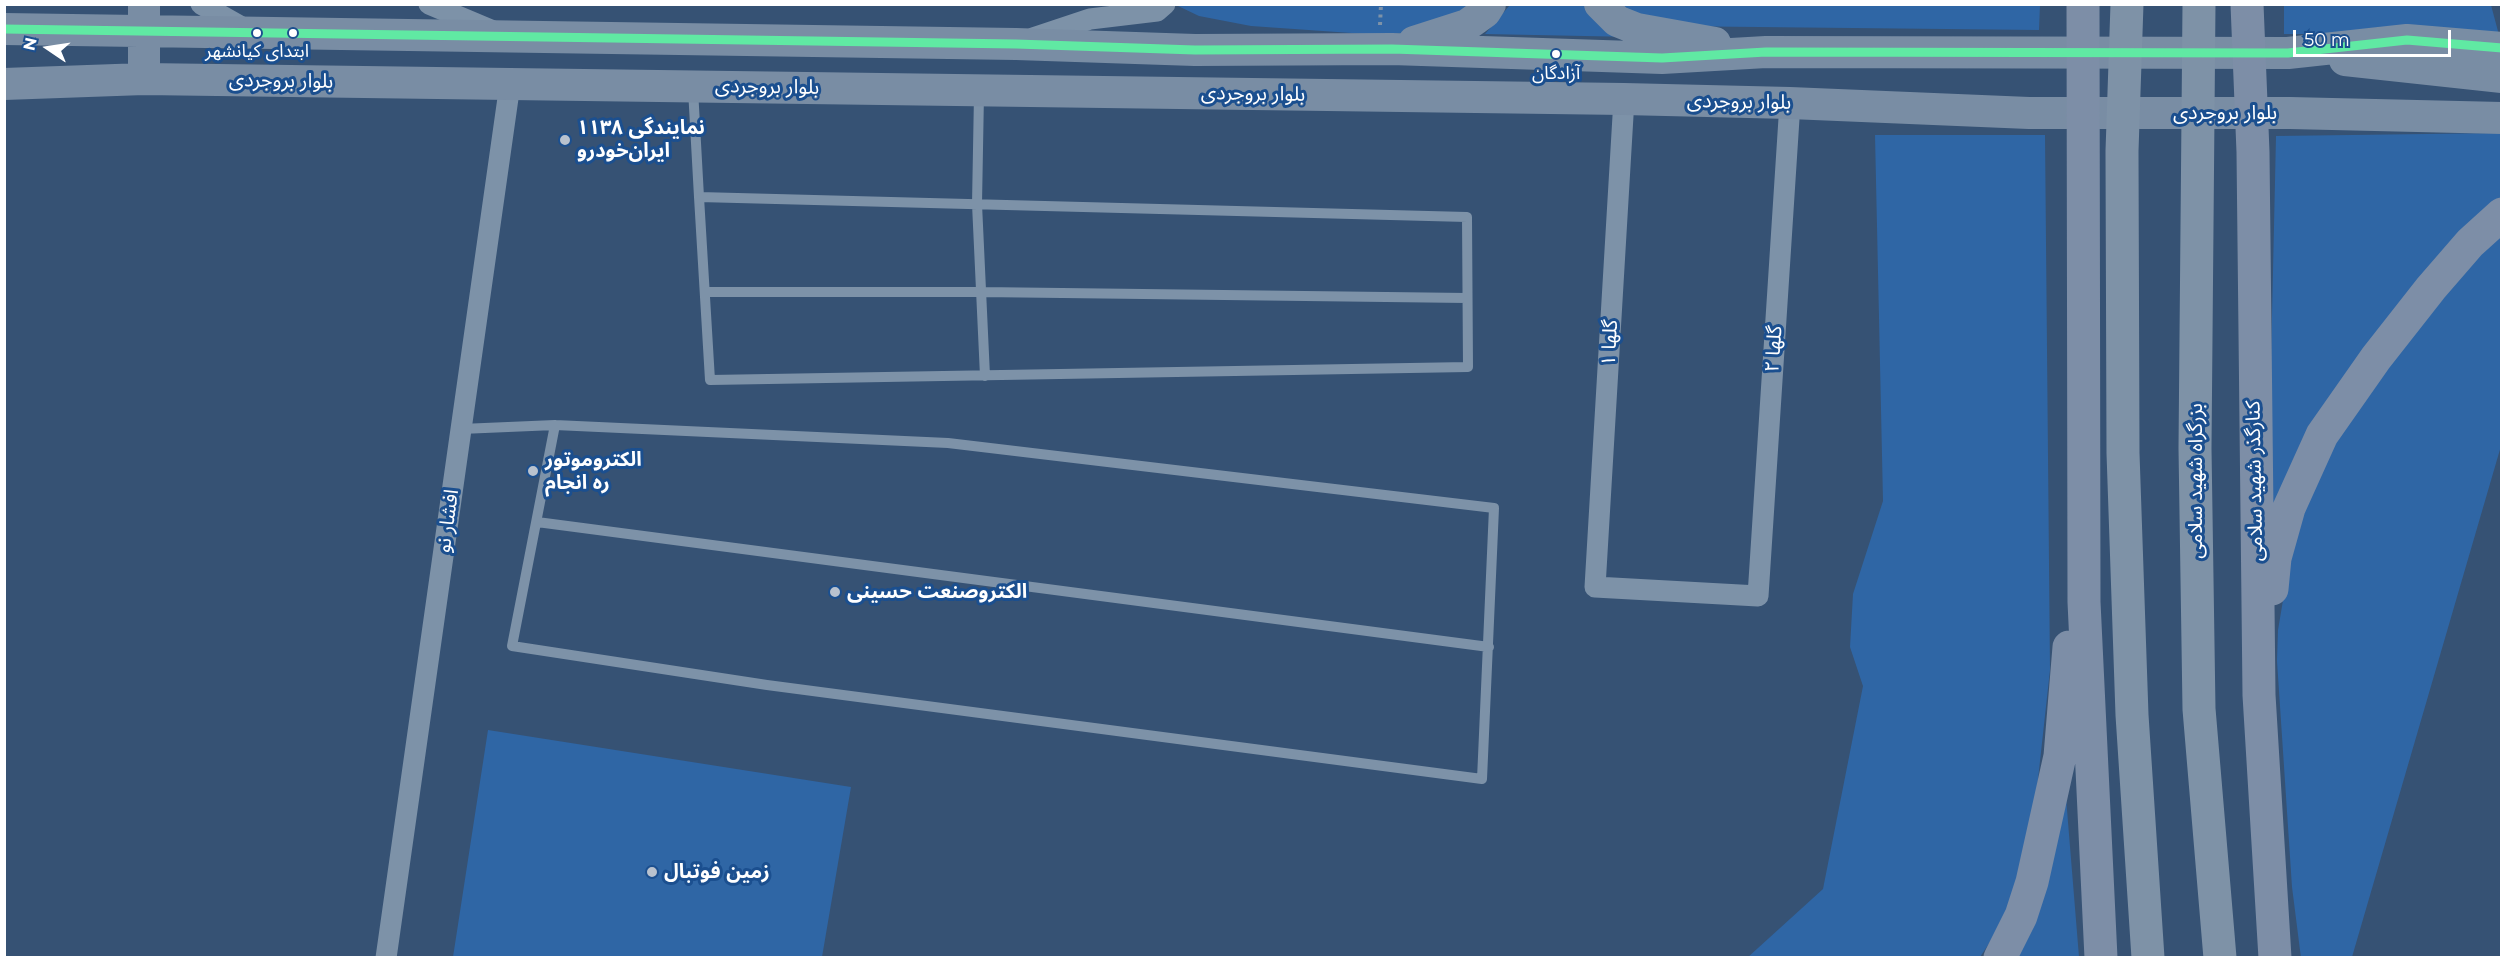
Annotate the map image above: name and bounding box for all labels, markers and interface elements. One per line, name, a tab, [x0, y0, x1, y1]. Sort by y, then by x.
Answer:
north arrow	[18, 18, 78, 78]
scale bar	[2296, 18, 2454, 56]
marker: ابتدای کیانشهر	[251, 27, 263, 39]
unlabelled marker	[287, 27, 299, 39]
text: 50 m	[2304, 29, 2350, 51]
text: N	[19, 35, 41, 52]
place label: ابتدای کیانشهر	[205, 41, 309, 63]
marker: آزادگان	[1550, 48, 1562, 60]
place label: آزادگان	[1532, 63, 1580, 85]
street label: بلوار بروجردی	[229, 68, 333, 94]
street label: بلوار بروجردی	[715, 74, 819, 100]
street label: بلوار بروجردی	[1201, 81, 1305, 107]
street label: بلوار بروجردی	[1687, 89, 1791, 115]
street label: بلوار بروجردی	[2173, 101, 2277, 125]
place label: نمایندگی ۱۱۳۸ ایران‌خودرو	[577, 116, 705, 163]
marker: نمایندگی ۱۱۳۸ ایران‌خودرو	[558, 133, 572, 147]
street label: گلها ۱	[1597, 319, 1623, 367]
street label: گلها ۲	[1760, 325, 1788, 373]
street label: کنارگذر شهید سلامی	[2242, 400, 2268, 562]
street label: بزرگراه شهید سلامی	[2184, 403, 2208, 559]
place label: الکتروموتور ره انجام	[545, 448, 642, 495]
marker: الکتروموتور ره انجام	[526, 464, 540, 478]
street label: افشار نو	[432, 488, 464, 554]
place label: الکتروصنعت حسینی	[847, 580, 1027, 604]
marker: الکتروصنعت حسینی	[828, 585, 842, 599]
place label: زمین فوتبال	[664, 860, 770, 884]
marker: زمین فوتبال	[645, 865, 659, 879]

